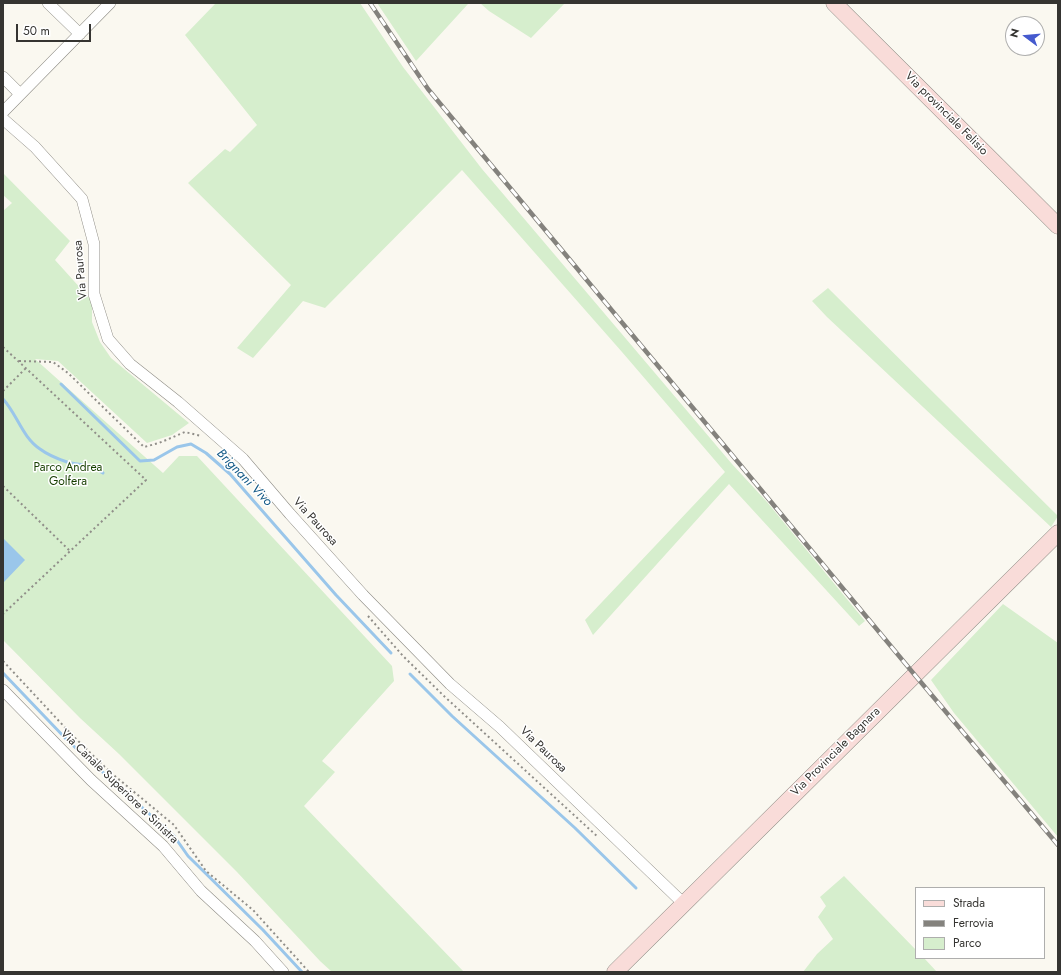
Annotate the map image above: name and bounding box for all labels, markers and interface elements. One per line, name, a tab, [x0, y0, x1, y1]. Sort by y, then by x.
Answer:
scale bar	[18, 16, 93, 42]
north arrow	[1005, 16, 1045, 56]
text: 50 m	[23, 22, 50, 40]
text: N	[1006, 27, 1023, 39]
street label: Via provinciale Felisio	[901, 69, 991, 159]
street label: Via Paurosa	[71, 240, 91, 300]
water label: Brignani Vivo	[213, 446, 275, 510]
park label: Parco Andrea Golfera	[34, 461, 102, 489]
street label: Via Paurosa	[290, 495, 340, 549]
street label: Via Provinciale Bagnara	[788, 704, 884, 800]
street label: Via Paurosa	[516, 724, 570, 776]
street label: Via Canale Superiore a Sinistra	[57, 727, 181, 847]
legend	[915, 887, 1045, 959]
text: Strada	[953, 894, 985, 912]
text: Ferrovia	[953, 914, 993, 932]
text: Parco	[953, 934, 981, 952]

